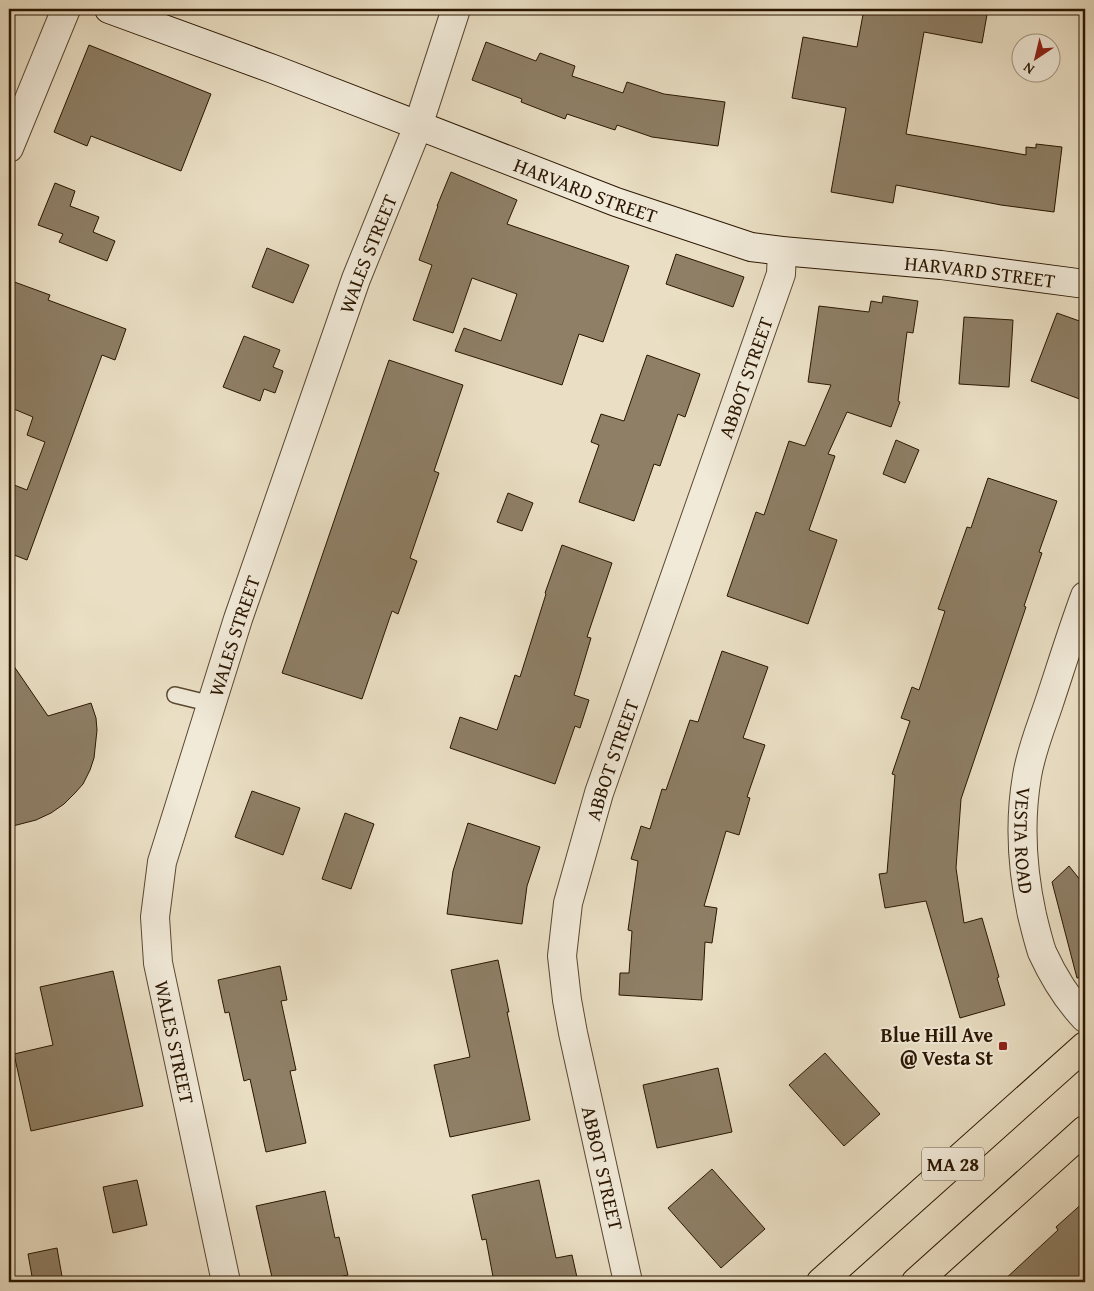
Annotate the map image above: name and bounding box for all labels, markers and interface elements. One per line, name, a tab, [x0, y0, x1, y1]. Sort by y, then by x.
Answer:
north arrow	[1012, 32, 1062, 82]
text: N	[1018, 57, 1038, 80]
street label: HARVARD STREET	[510, 149, 662, 229]
street label: WALES STREET	[331, 190, 403, 317]
street label: HARVARD STREET	[903, 247, 1057, 294]
street label: ABBOT STREET	[710, 313, 779, 442]
street label: WALES STREET	[200, 571, 267, 700]
street label: ABBOT STREET	[578, 695, 645, 824]
street label: VESTA ROAD	[1008, 786, 1042, 896]
street label: WALES STREET	[148, 978, 202, 1106]
place label: Blue Hill Ave @ Vesta St	[880, 1020, 993, 1072]
marker: Blue Hill Ave @ Vesta St	[997, 1040, 1009, 1052]
street label: ABBOT STREET	[575, 1103, 631, 1233]
road number: MA 28	[922, 1148, 984, 1180]

